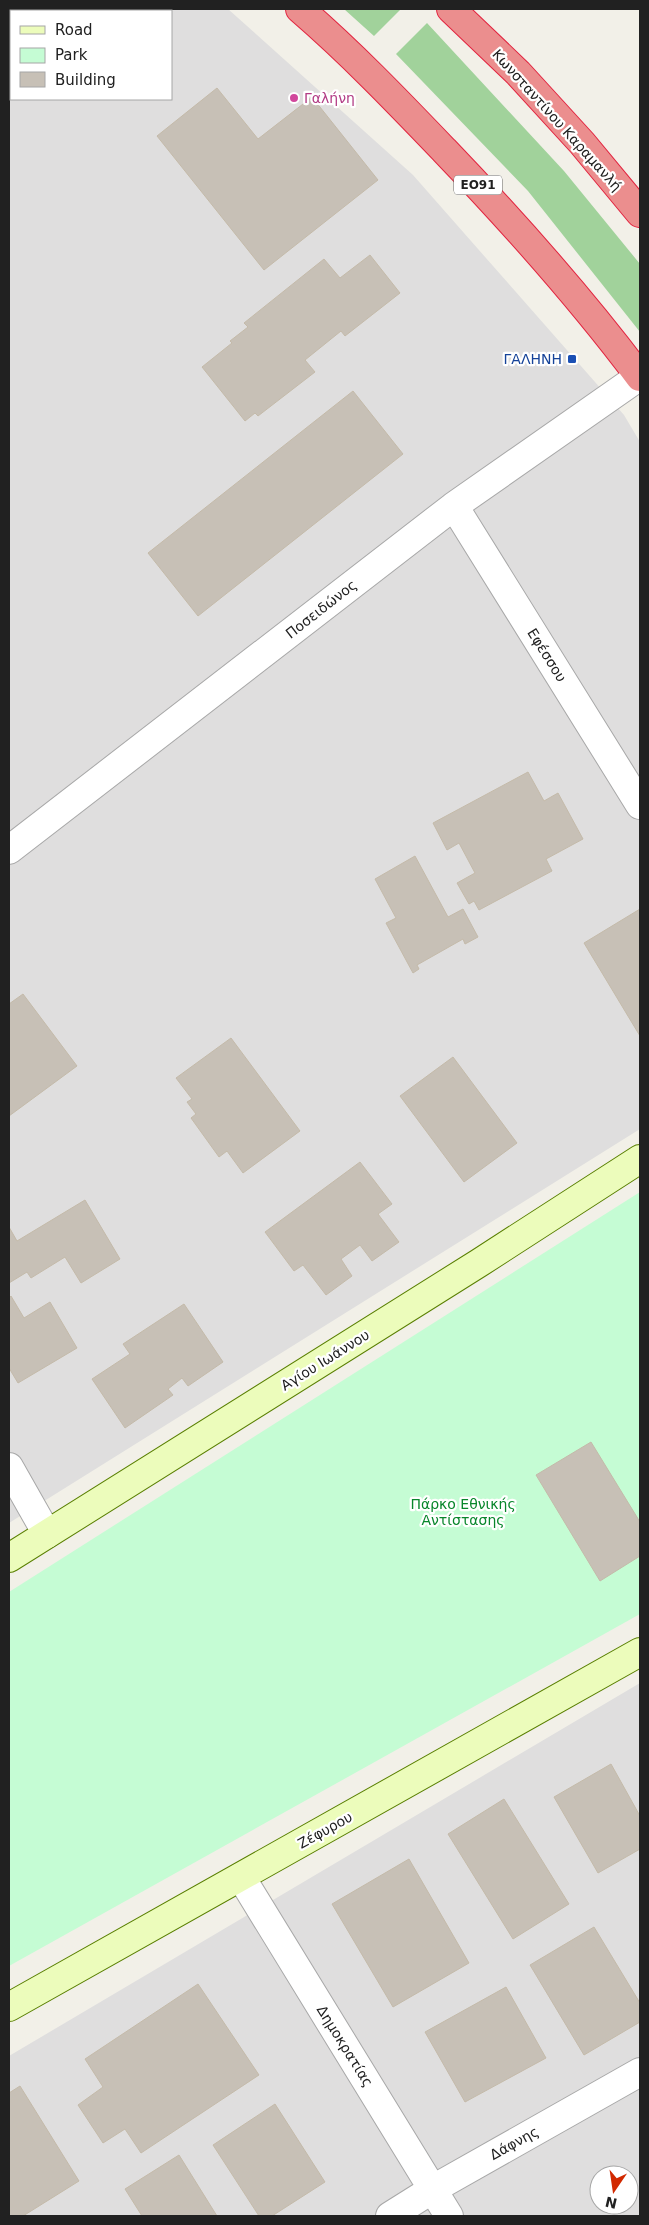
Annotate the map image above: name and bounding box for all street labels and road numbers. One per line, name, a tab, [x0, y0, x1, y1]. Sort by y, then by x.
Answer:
street label: Κωνσταντίνου Καραμανλή	[489, 46, 625, 194]
road number: ΕΟ91	[454, 176, 502, 194]
street label: Ποσειδώνος	[283, 576, 359, 642]
street label: Εφέσσου	[524, 625, 570, 685]
street label: Αγίου Ιωάννου	[278, 1326, 372, 1394]
street label: Ζέφυρου	[295, 1808, 355, 1852]
street label: Δημοκρατίας	[314, 2002, 376, 2090]
street label: Δάφνης	[487, 2123, 541, 2163]

